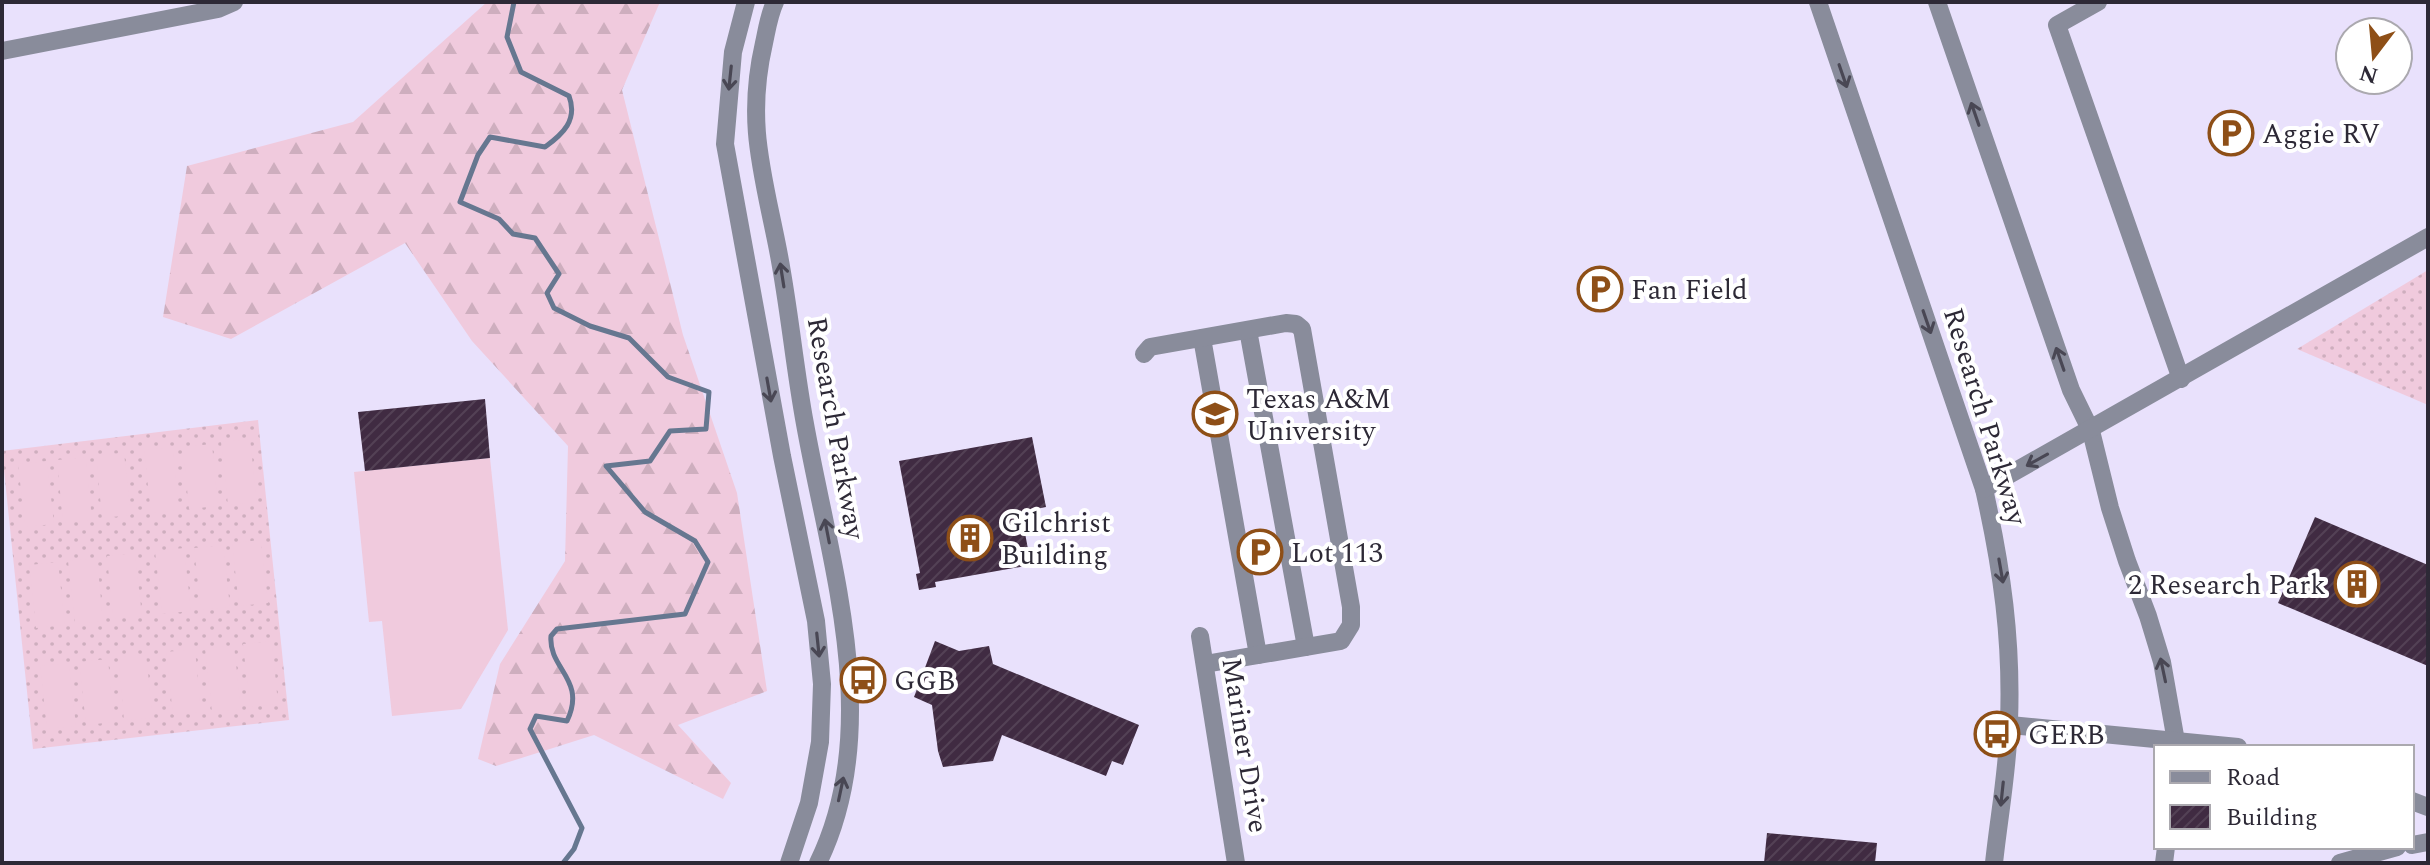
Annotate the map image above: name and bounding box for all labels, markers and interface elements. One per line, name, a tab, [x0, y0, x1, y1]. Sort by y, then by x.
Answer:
north arrow	[2334, 16, 2414, 96]
text: N	[2356, 55, 2382, 92]
one-way arrow	[1837, 63, 1852, 88]
one-way arrow	[723, 64, 738, 91]
one-way arrow	[1967, 101, 1982, 126]
parking icon: Aggie RV	[2207, 109, 2255, 157]
place label: Aggie RV	[2262, 113, 2380, 156]
one-way arrow	[774, 263, 789, 288]
parking icon: Fan Field	[1576, 265, 1624, 313]
place label: Fan Field	[1631, 269, 1748, 312]
street label: Research Parkway	[1931, 302, 2038, 532]
one-way arrow	[1921, 309, 1936, 334]
street label: Research Parkway	[795, 314, 877, 544]
one-way arrow	[2052, 347, 2067, 372]
one-way arrow	[763, 377, 778, 402]
place label: Texas A&M University	[1246, 378, 1391, 453]
school or university icon: Texas A&M University	[1191, 390, 1239, 438]
one-way arrow	[2026, 453, 2050, 469]
place label: Gilchrist Building	[1001, 502, 1111, 577]
building icon: Gilchrist Building	[946, 514, 994, 562]
one-way arrow	[818, 519, 833, 545]
parking icon: Lot 113	[1236, 528, 1284, 576]
place label: Lot 113	[1291, 532, 1383, 575]
one-way arrow	[1995, 557, 2010, 583]
building icon: 2 Research Park	[2333, 560, 2381, 608]
place label: 2 Research Park	[2128, 564, 2326, 607]
one-way arrow	[811, 631, 826, 658]
street label: Mariner Drive	[1209, 654, 1280, 836]
bus stop icon: GGB	[839, 656, 887, 704]
one-way arrow	[2155, 658, 2170, 684]
place label: GGB	[894, 660, 955, 703]
bus stop icon: GERB	[1973, 710, 2021, 758]
place label: GERB	[2028, 714, 2105, 757]
legend	[2154, 745, 2414, 849]
text: Road	[2226, 760, 2280, 796]
one-way arrow	[834, 776, 849, 802]
one-way arrow	[1994, 780, 2009, 807]
text: Building	[2226, 800, 2318, 836]

